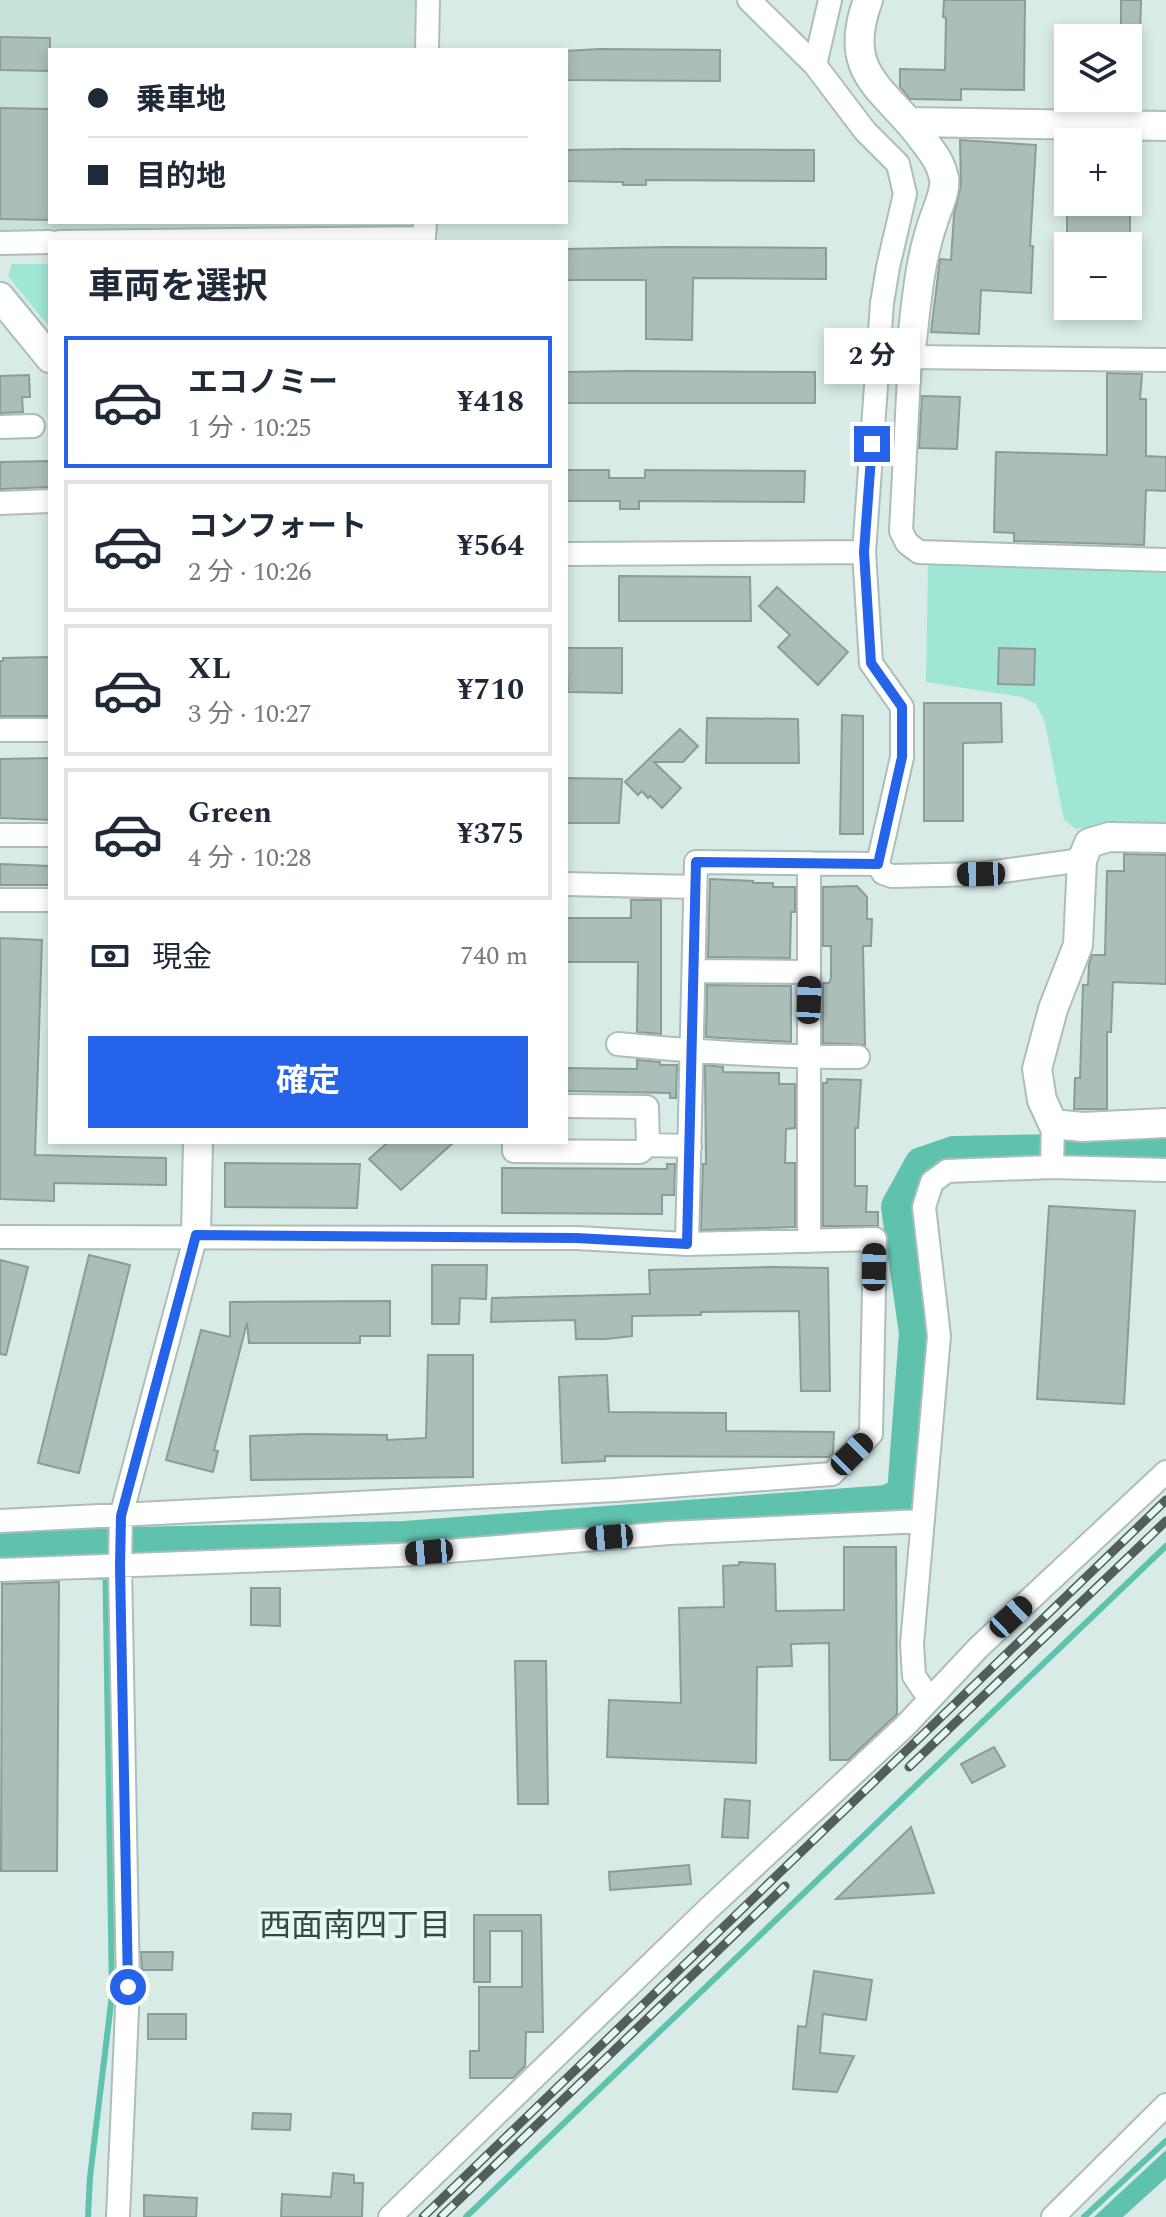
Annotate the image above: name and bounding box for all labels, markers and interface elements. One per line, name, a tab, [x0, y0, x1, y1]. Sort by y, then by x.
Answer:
map controls	[1054, 24, 1142, 320]
button: layers	[1054, 24, 1142, 112]
text: 乗車地	[136, 77, 226, 123]
button: +	[1054, 128, 1142, 216]
text: 目的地	[136, 154, 226, 200]
button: −	[1054, 232, 1142, 320]
text: 車両を選択	[88, 260, 268, 315]
callout: 2 分	[824, 328, 920, 384]
text: 2 分	[848, 336, 896, 376]
text: エコノミー	[188, 360, 338, 406]
icon: car	[92, 366, 164, 438]
text: ¥418	[457, 379, 524, 425]
text: 1 分 · 10:25	[188, 408, 312, 448]
route end	[854, 426, 890, 462]
text: コンフォート	[188, 504, 367, 550]
icon: car	[92, 510, 164, 582]
text: ¥564	[457, 523, 524, 569]
text: 2 分 · 10:26	[188, 552, 312, 592]
text: XL	[188, 646, 231, 692]
icon: car	[92, 654, 164, 726]
text: ¥710	[457, 667, 524, 713]
text: 3 分 · 10:27	[188, 694, 312, 734]
text: Green	[188, 790, 272, 836]
icon: car	[92, 798, 164, 870]
text: ¥375	[457, 811, 524, 857]
text: 4 分 · 10:28	[188, 838, 312, 878]
car	[957, 862, 1005, 886]
icon: cash	[88, 934, 132, 978]
text: 現金	[152, 935, 212, 981]
text: 740 m	[460, 936, 528, 976]
car	[796, 976, 822, 1024]
button: 確定	[88, 1036, 528, 1128]
car	[862, 1243, 886, 1291]
car	[827, 1429, 877, 1479]
car	[584, 1523, 634, 1551]
car	[404, 1538, 454, 1566]
car	[985, 1592, 1037, 1642]
district label: 西面南四丁目	[259, 1902, 451, 1951]
route start	[110, 1969, 146, 2005]

